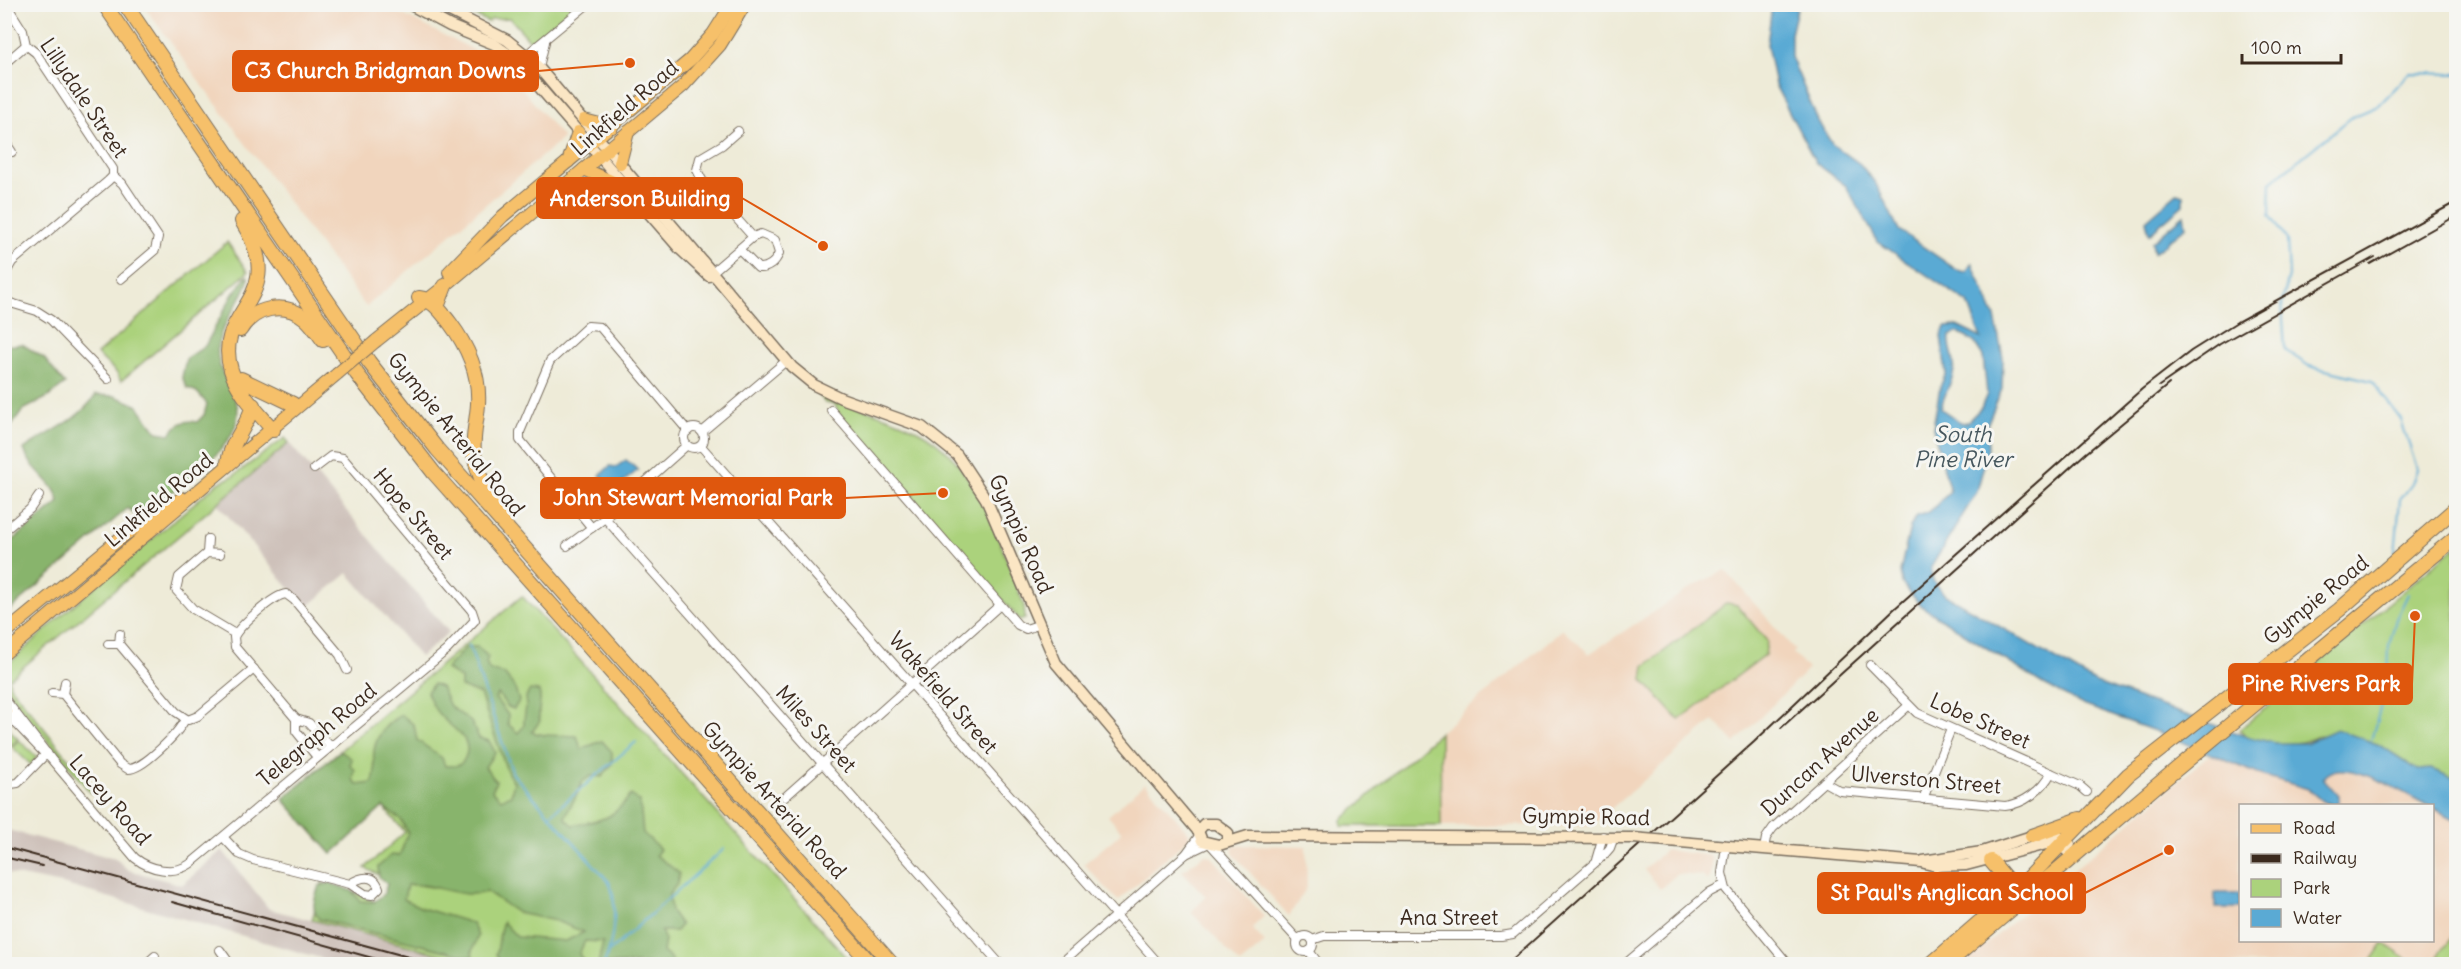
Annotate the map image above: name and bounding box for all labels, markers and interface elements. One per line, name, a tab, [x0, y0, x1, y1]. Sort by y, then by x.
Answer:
scale bar	[2242, 27, 2341, 65]
street label: Lillydale Street	[34, 33, 134, 163]
text: 100 m	[2251, 36, 2302, 59]
callout: C3 Church Bridgman Downs	[233, 51, 538, 91]
street label: Linkfield Road	[566, 54, 684, 162]
text: C3 Church Bridgman Downs	[244, 56, 526, 84]
callout: Anderson Building	[537, 178, 742, 218]
text: Anderson Building	[550, 184, 730, 212]
street label: Gympie Arterial Road	[382, 346, 531, 521]
water label: South Pine River	[1914, 420, 2015, 473]
street label: Linkfield Road	[99, 446, 218, 553]
street label: Hope Street	[367, 462, 459, 565]
street label: Gympie Road	[983, 470, 1060, 598]
callout: John Stewart Memorial Park	[541, 478, 845, 518]
text: John Stewart Memorial Park	[553, 483, 833, 511]
street label: Gympie Road	[2258, 549, 2374, 650]
street label: Wakefield Street	[883, 626, 1004, 759]
callout: Pine Rivers Park	[2229, 664, 2412, 704]
text: Pine Rivers Park	[2241, 669, 2401, 697]
street label: Telegraph Road	[252, 677, 382, 792]
street label: Miles Street	[770, 679, 863, 778]
street label: Lobe Street	[1926, 686, 2035, 755]
street label: Duncan Avenue	[1755, 702, 1884, 822]
street label: Gympie Arterial Road	[696, 715, 852, 884]
street label: Lacey Road	[64, 749, 157, 850]
street label: Ulverston Street	[1850, 759, 2002, 800]
street label: Gympie Road	[1522, 802, 1650, 831]
legend	[2239, 804, 2434, 942]
text: Road	[2293, 816, 2336, 839]
text: Railway	[2293, 846, 2357, 869]
callout: St Paul's Anglican School	[1818, 873, 2085, 913]
text: Park	[2293, 876, 2330, 899]
text: St Paul's Anglican School	[1830, 878, 2074, 906]
street label: Ana Street	[1400, 904, 1498, 931]
text: Water	[2293, 906, 2343, 929]

